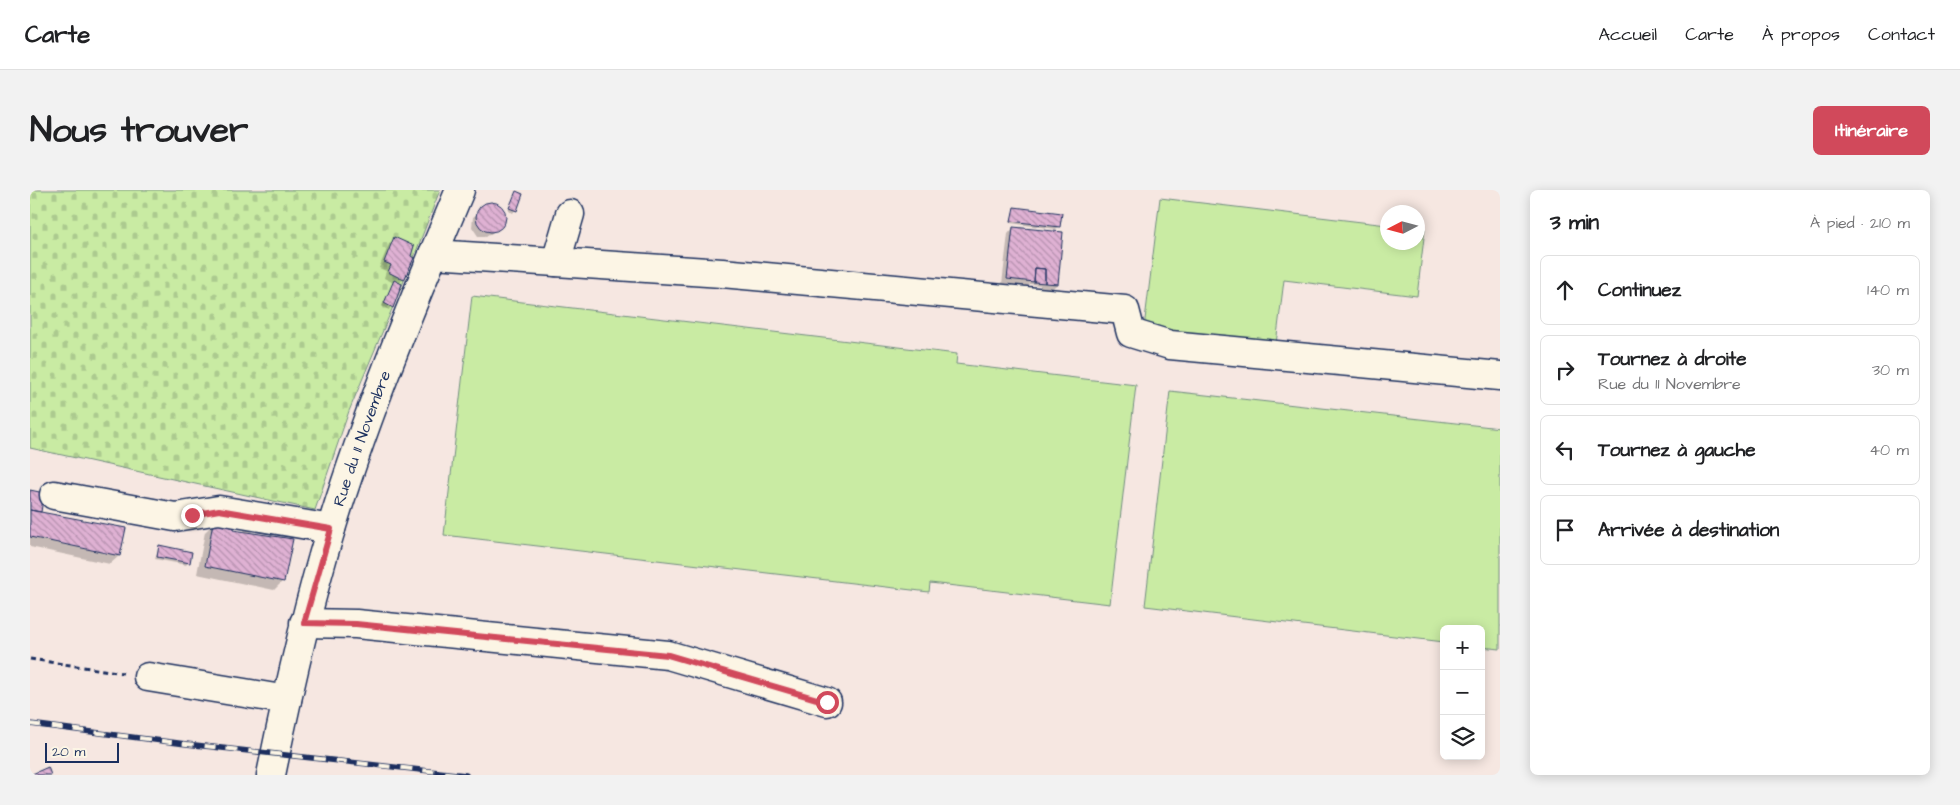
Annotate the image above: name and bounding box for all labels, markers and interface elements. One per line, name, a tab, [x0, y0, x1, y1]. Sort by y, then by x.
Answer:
text: Carte	[25, 18, 90, 52]
text: Accueil	[1598, 22, 1657, 47]
text: Carte	[1685, 22, 1734, 47]
text: À propos	[1762, 22, 1840, 47]
text: Contact	[1868, 22, 1935, 47]
text: Nous trouver	[30, 106, 248, 155]
button: Itinéraire	[1813, 106, 1930, 155]
north arrow	[1380, 205, 1425, 250]
text: 3 min	[1550, 208, 1599, 237]
text: À pied · 210 m	[1810, 212, 1910, 234]
icon: ahead	[1551, 276, 1579, 304]
text: Continuez	[1598, 277, 1681, 304]
text: 140 m	[1867, 279, 1909, 301]
text: Tournez à droite	[1598, 346, 1746, 373]
icon: right	[1551, 356, 1579, 384]
text: 30 m	[1872, 359, 1909, 381]
street label: Rue du 11 Novembre	[328, 367, 396, 509]
text: Rue du 11 Novembre	[1598, 373, 1741, 395]
icon: left	[1551, 436, 1579, 464]
text: Tournez à gauche	[1598, 437, 1756, 464]
text: 40 m	[1869, 439, 1909, 461]
route end	[181, 504, 204, 527]
icon: arrive	[1551, 516, 1579, 544]
text: Arrivée à destination	[1598, 517, 1779, 544]
map controls	[1440, 625, 1485, 760]
button: +	[1440, 625, 1485, 670]
button: −	[1440, 670, 1485, 715]
route start	[816, 691, 839, 714]
button: layers	[1440, 715, 1485, 760]
scale bar	[45, 740, 119, 763]
text: 20 m	[52, 742, 85, 762]

